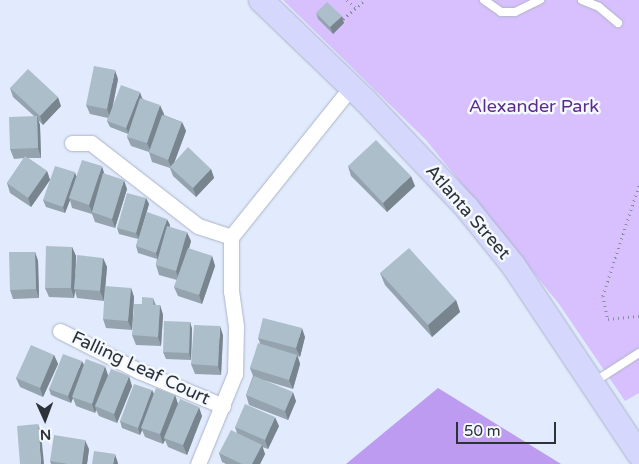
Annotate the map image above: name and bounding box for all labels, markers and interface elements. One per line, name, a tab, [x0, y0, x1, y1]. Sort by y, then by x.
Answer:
park label: Alexander Park	[469, 95, 599, 117]
street label: Atlanta Street	[421, 160, 515, 264]
street label: Falling Leaf Court	[68, 327, 214, 409]
north arrow	[20, 394, 70, 444]
scale bar	[459, 412, 559, 444]
text: 50 m	[464, 422, 501, 440]
text: N	[40, 426, 51, 443]

